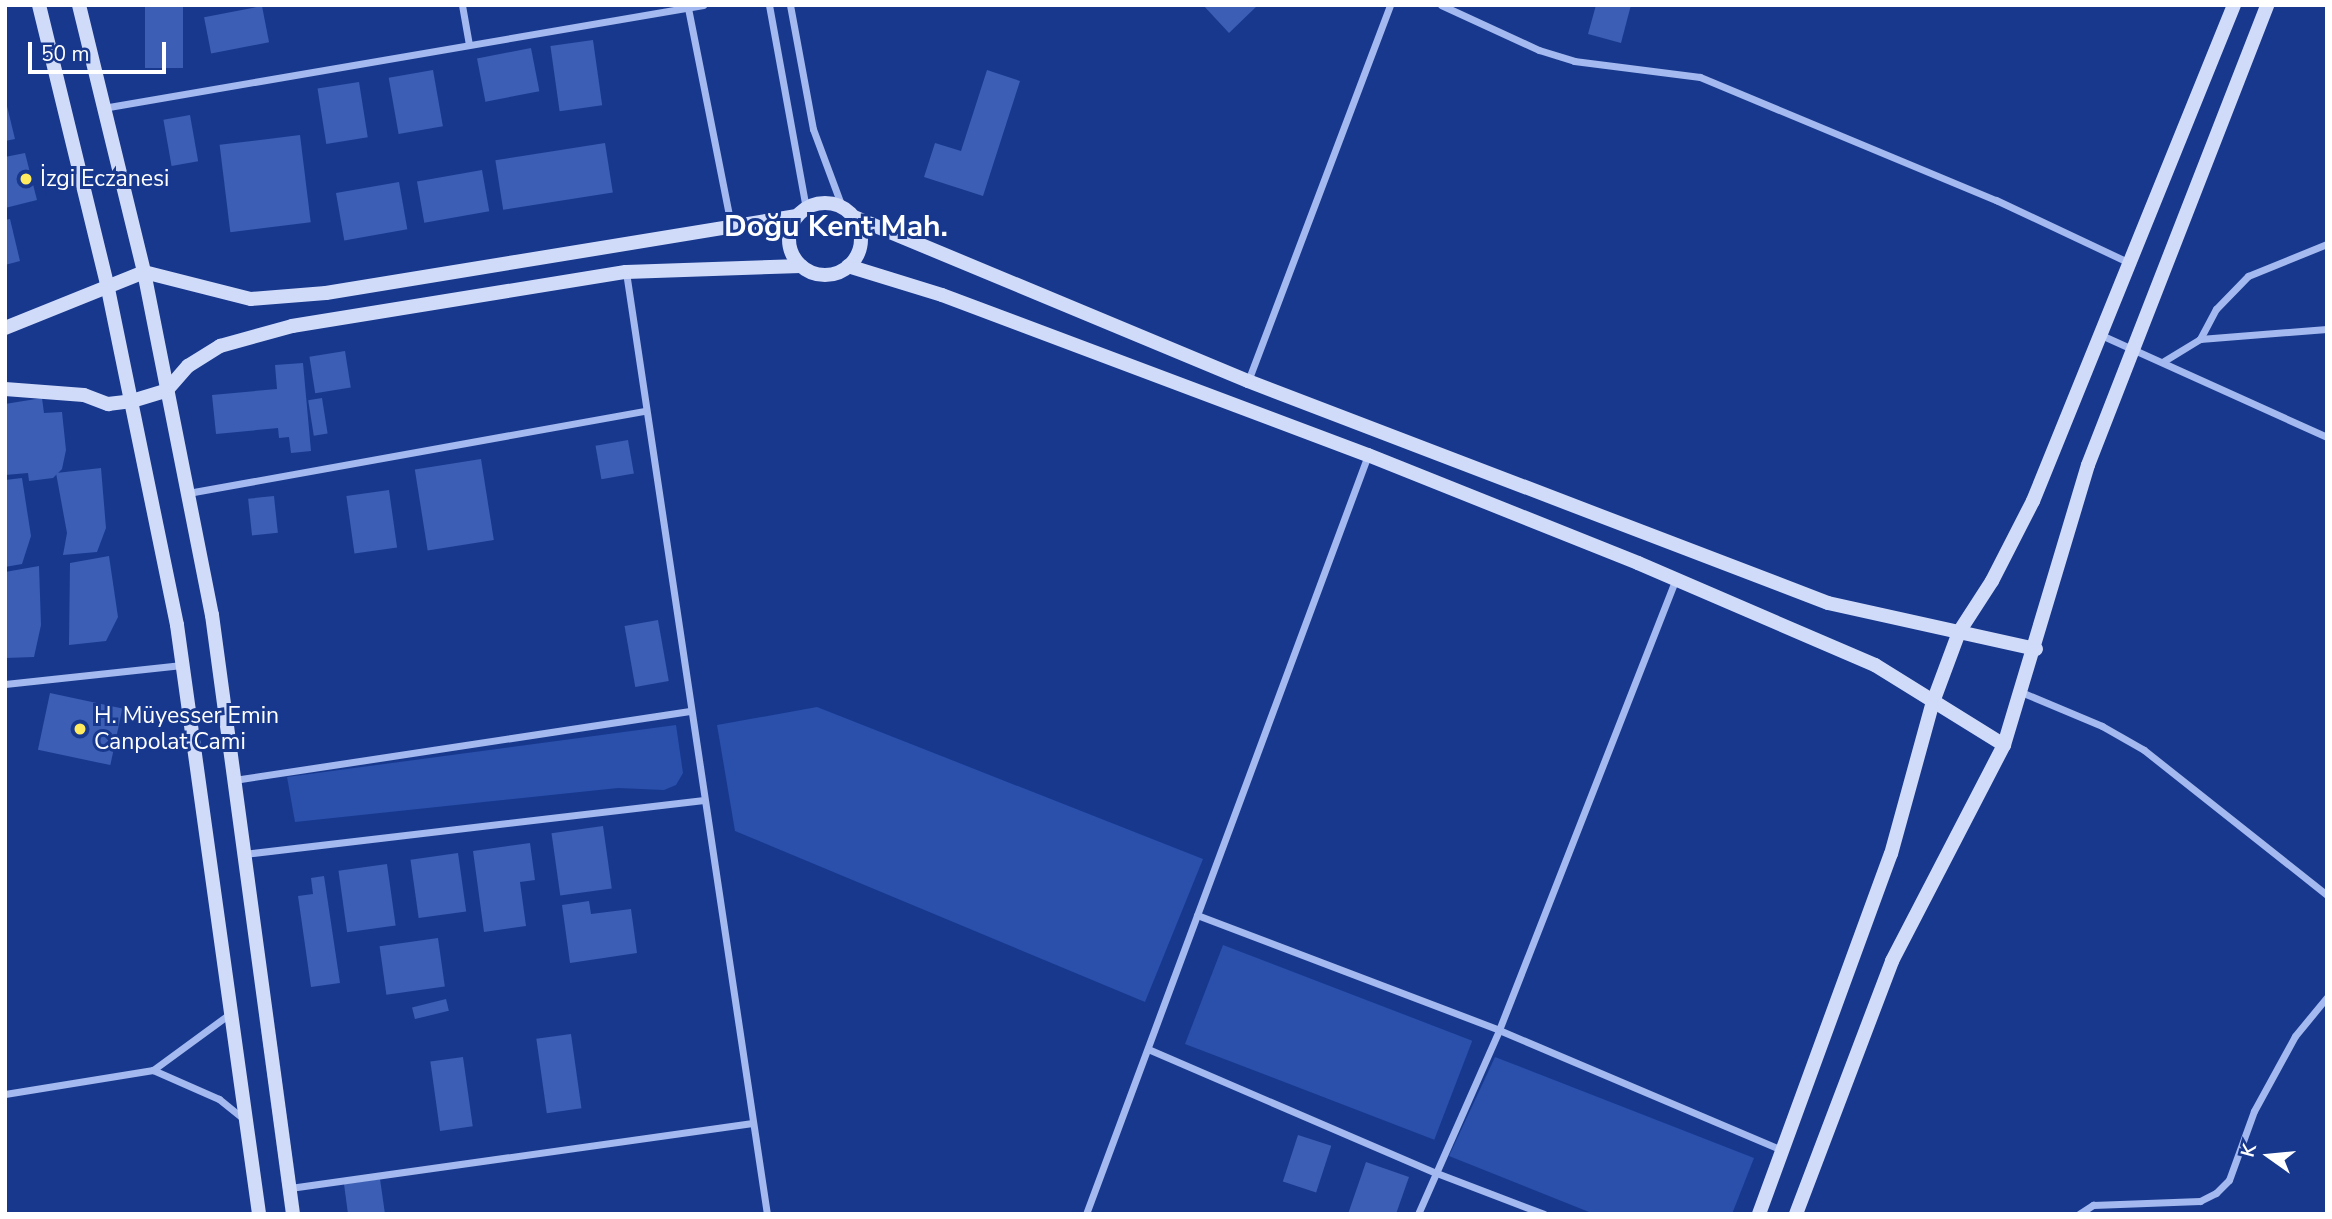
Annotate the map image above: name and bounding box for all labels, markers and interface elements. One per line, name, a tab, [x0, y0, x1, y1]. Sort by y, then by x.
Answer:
scale bar	[32, 28, 170, 72]
text: 50 m	[41, 40, 90, 68]
place label: İzgi Eczanesi	[40, 165, 169, 193]
marker: İzgi Eczanesi	[18, 171, 34, 187]
district label: Doğu Kent Mah.	[724, 209, 948, 245]
place label: H. Müyesser Emin Canpolat Cami	[94, 702, 279, 756]
marker: H. Müyesser Emin Canpolat Cami	[72, 721, 88, 737]
north arrow	[2234, 1121, 2304, 1191]
text: K	[2235, 1141, 2263, 1160]

